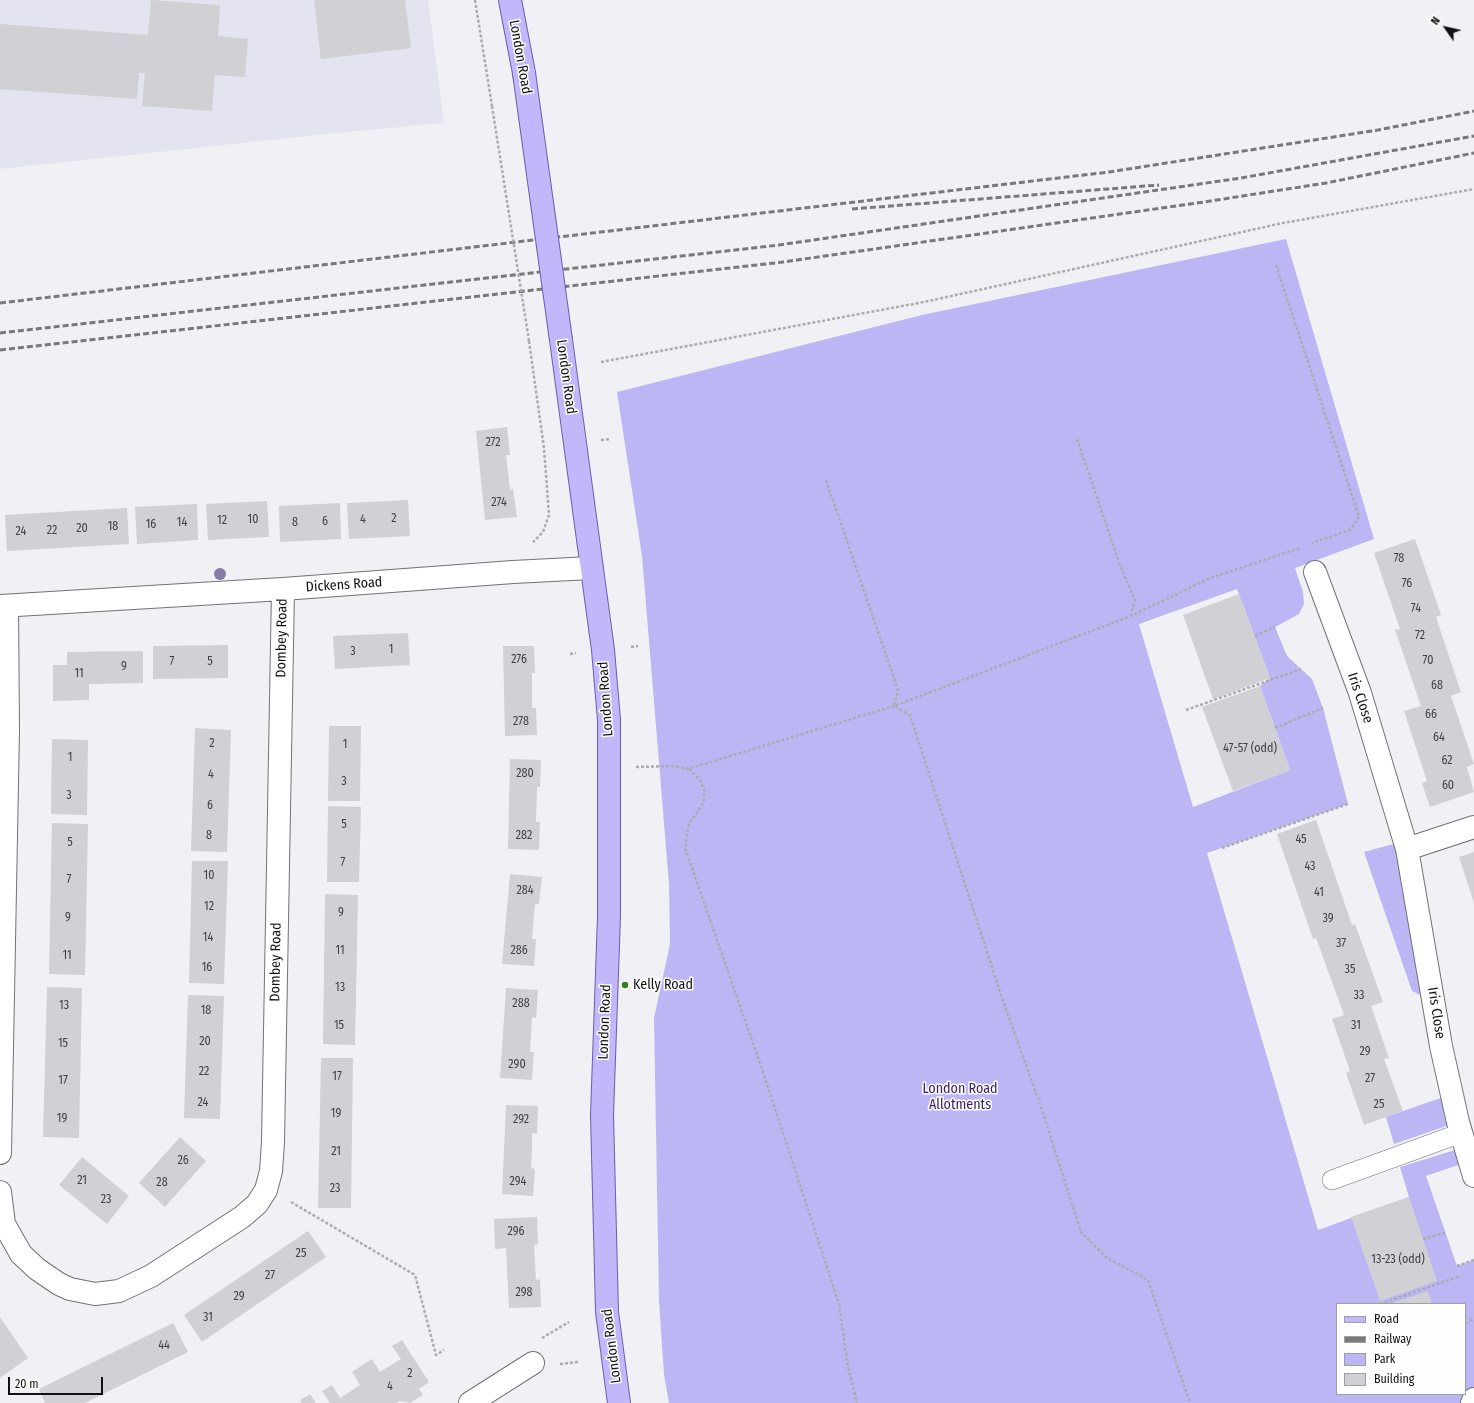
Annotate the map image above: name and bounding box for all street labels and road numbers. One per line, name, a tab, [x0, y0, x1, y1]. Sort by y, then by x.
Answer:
street label: London Road	[505, 19, 535, 95]
street label: London Road	[552, 339, 580, 415]
street label: Dickens Road	[305, 574, 383, 596]
street label: Dombey Road	[273, 598, 291, 678]
street label: London Road	[595, 661, 617, 737]
street label: Iris Close	[1344, 671, 1376, 725]
street label: Dombey Road	[267, 922, 285, 1002]
street label: London Road	[595, 984, 615, 1060]
street label: Iris Close	[1424, 986, 1448, 1040]
street label: London Road	[599, 1308, 625, 1384]

